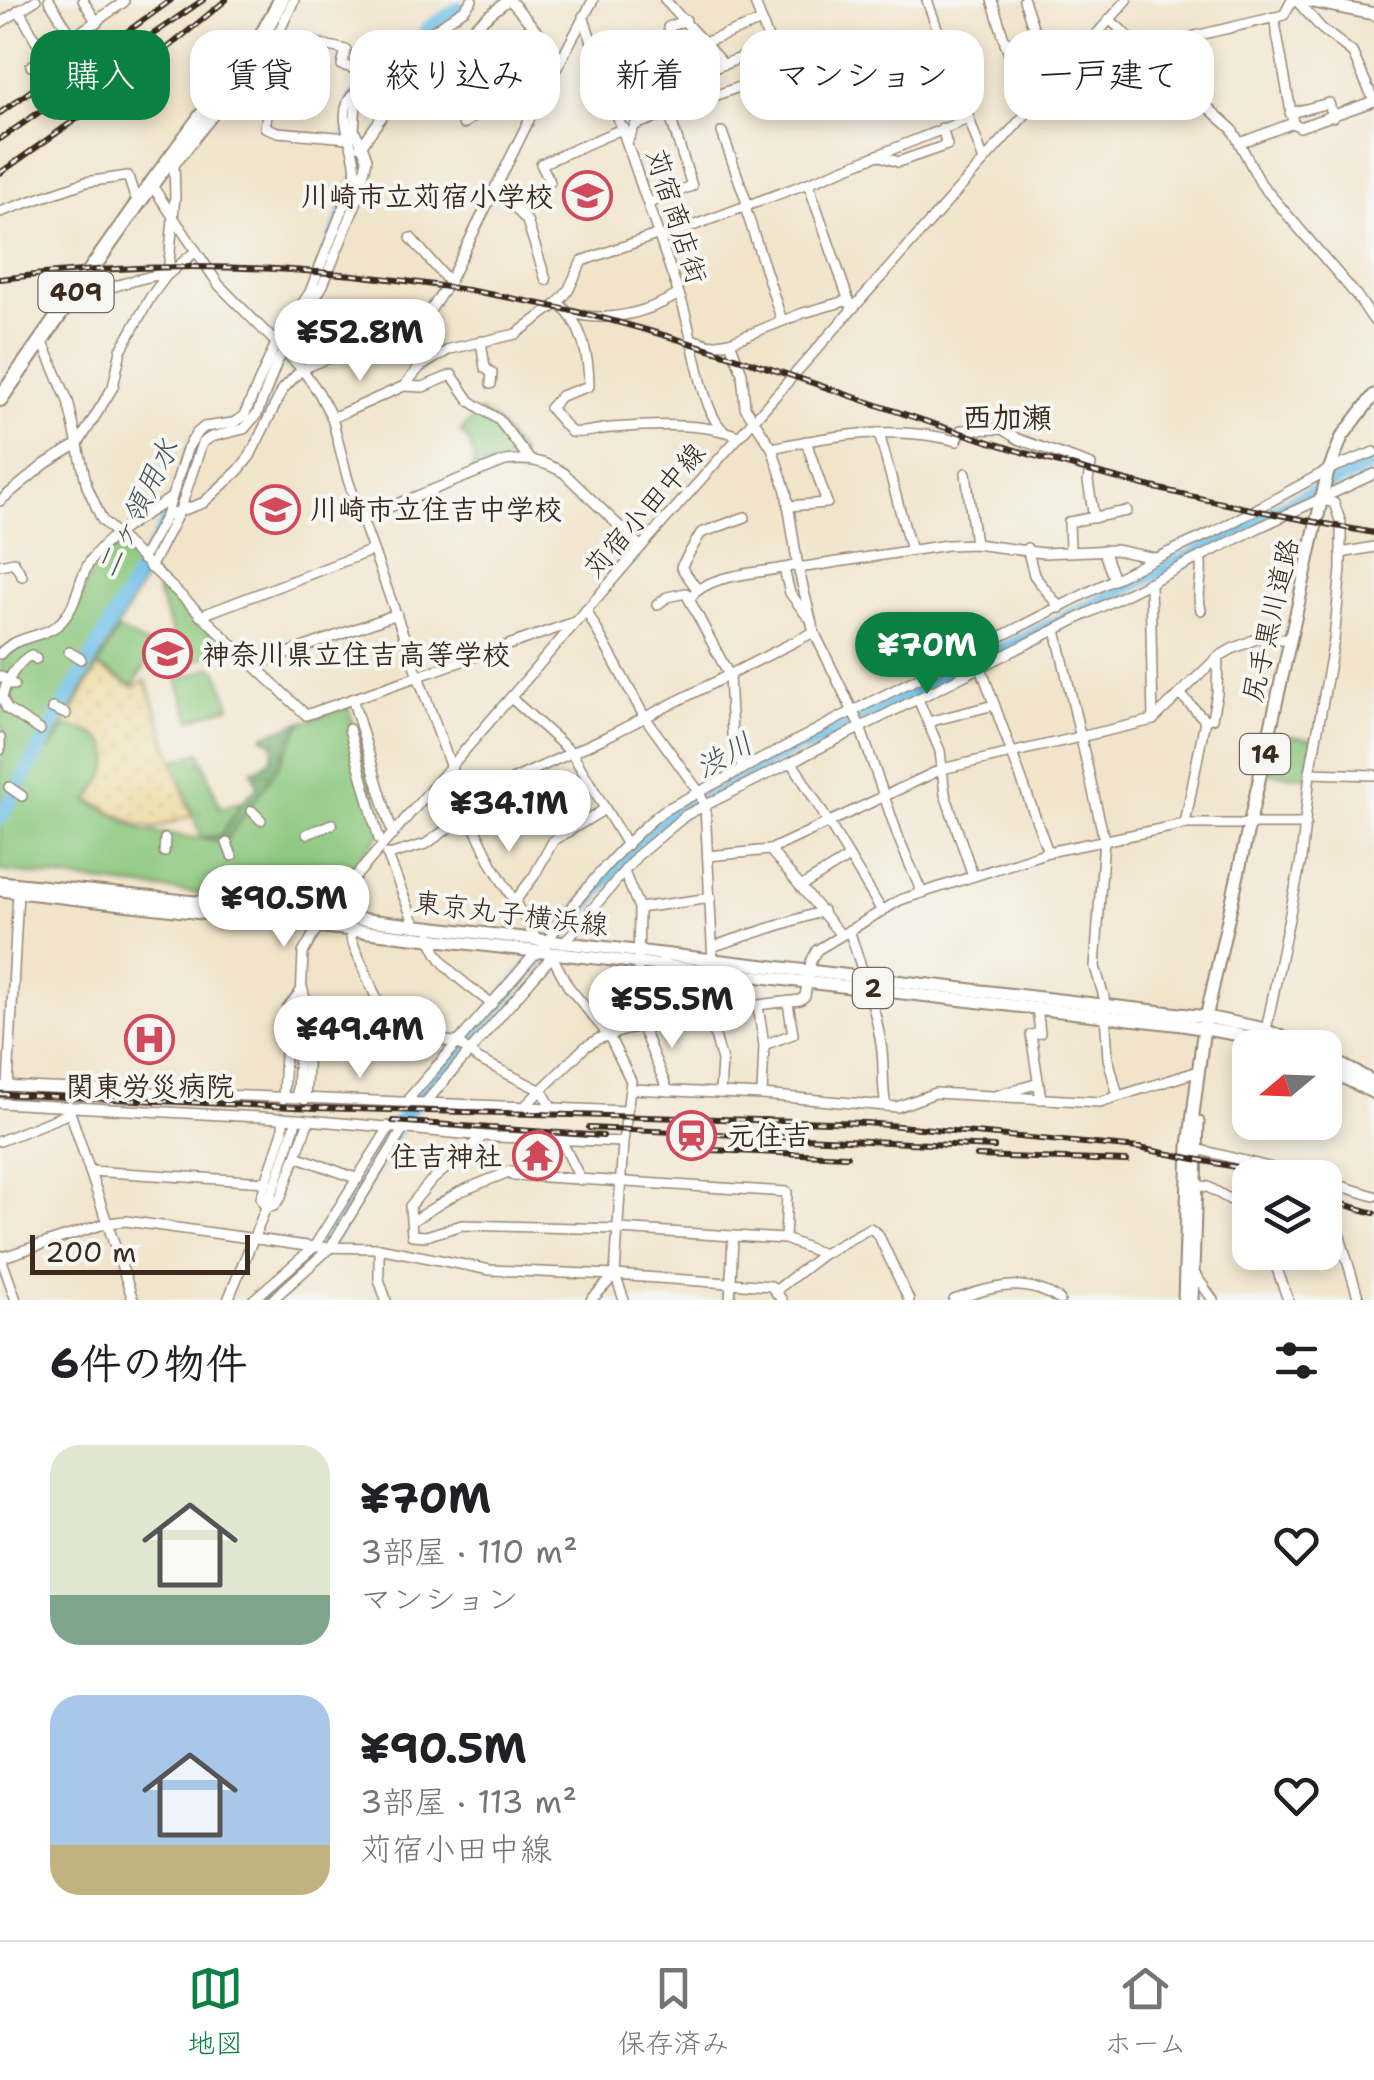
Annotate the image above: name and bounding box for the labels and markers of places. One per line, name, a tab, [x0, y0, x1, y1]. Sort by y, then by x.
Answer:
school or university icon: 川崎市立苅宿小学校	[562, 170, 614, 222]
place label: 川崎市立苅宿小学校	[301, 177, 553, 215]
pin: ¥52.8M	[279, 299, 441, 384]
school or university icon: 川崎市立住吉中学校	[249, 483, 301, 535]
place label: 川崎市立住吉中学校	[310, 490, 562, 528]
pin: ¥70M	[868, 612, 986, 697]
school or university icon: 神奈川県立住吉高等学校	[141, 628, 193, 680]
place label: 神奈川県立住吉高等学校	[202, 635, 510, 673]
pin: ¥34.1M	[428, 770, 590, 855]
pin: ¥90.5M	[203, 865, 365, 950]
pin: ¥55.5M	[591, 966, 753, 1051]
pin: ¥49.4M	[279, 996, 441, 1081]
hospital icon: 関東労災病院	[124, 1013, 176, 1065]
place label: 関東労災病院	[66, 1067, 234, 1105]
station icon: 元住吉	[666, 1109, 718, 1161]
place label: 元住吉	[727, 1116, 811, 1154]
temple icon: 住吉神社	[511, 1130, 563, 1182]
place label: 住吉神社	[390, 1137, 502, 1175]

